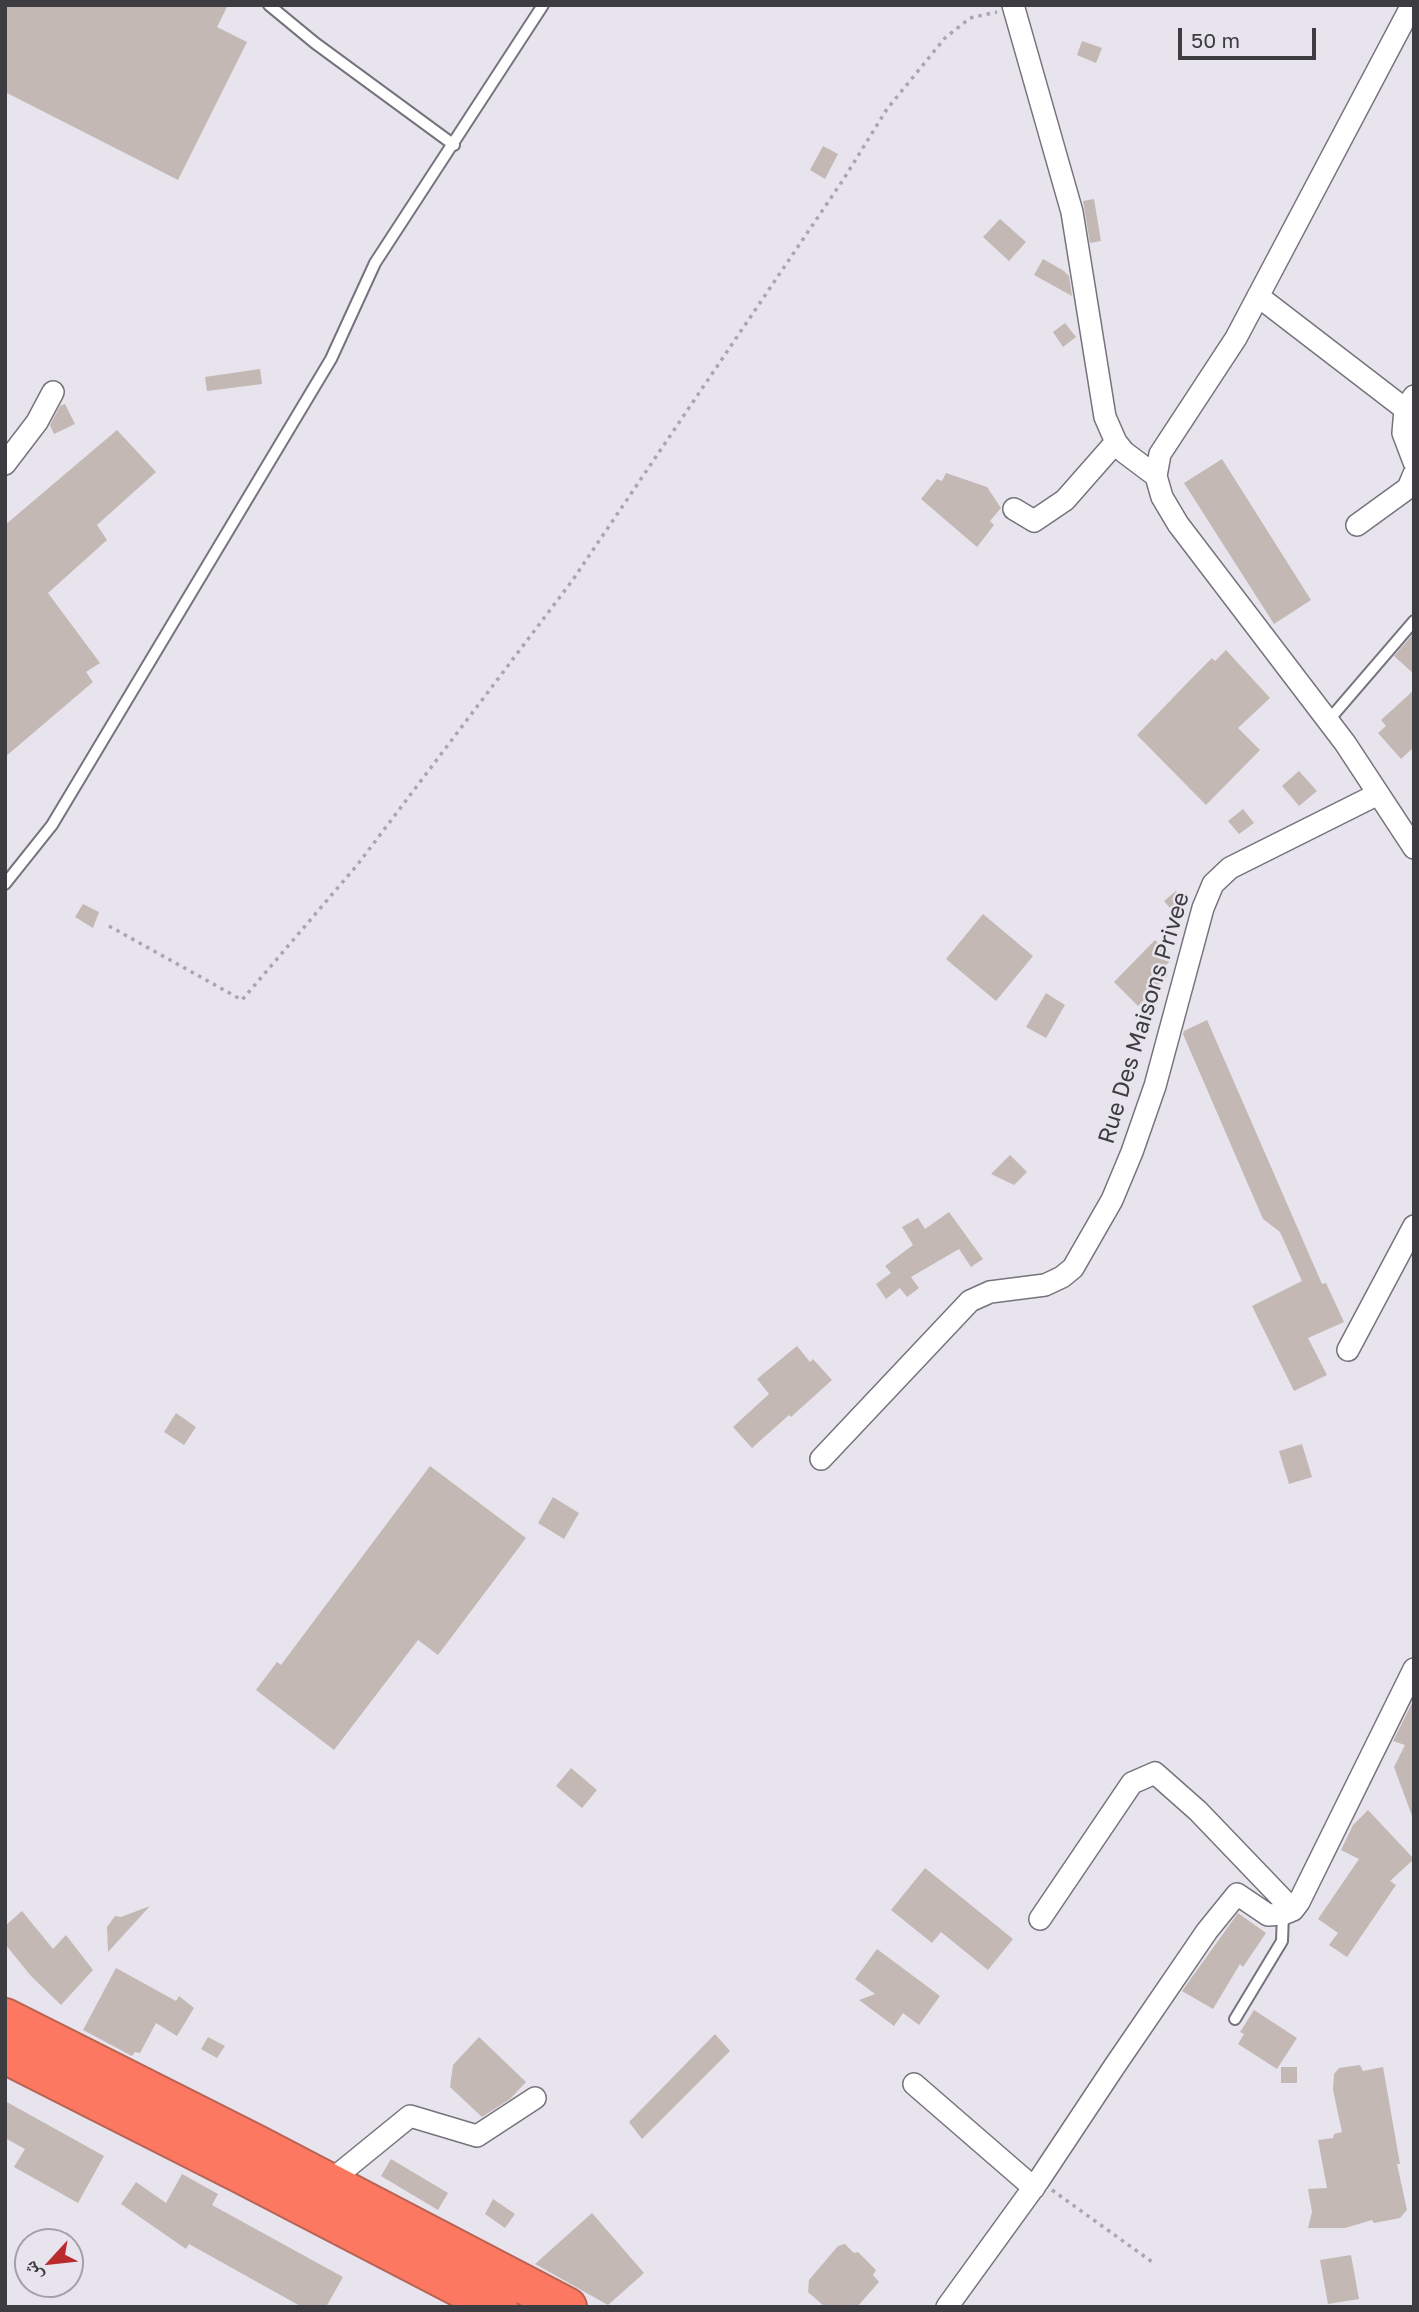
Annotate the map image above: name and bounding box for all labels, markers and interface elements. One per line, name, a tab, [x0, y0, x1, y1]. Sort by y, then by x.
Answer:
scale bar	[1181, 14, 1319, 58]
text: 50 m	[1191, 27, 1240, 53]
street label: Rue Des Maisons Privee	[1093, 889, 1195, 1147]
north arrow	[14, 2228, 84, 2298]
text: ش	[17, 2258, 46, 2286]

